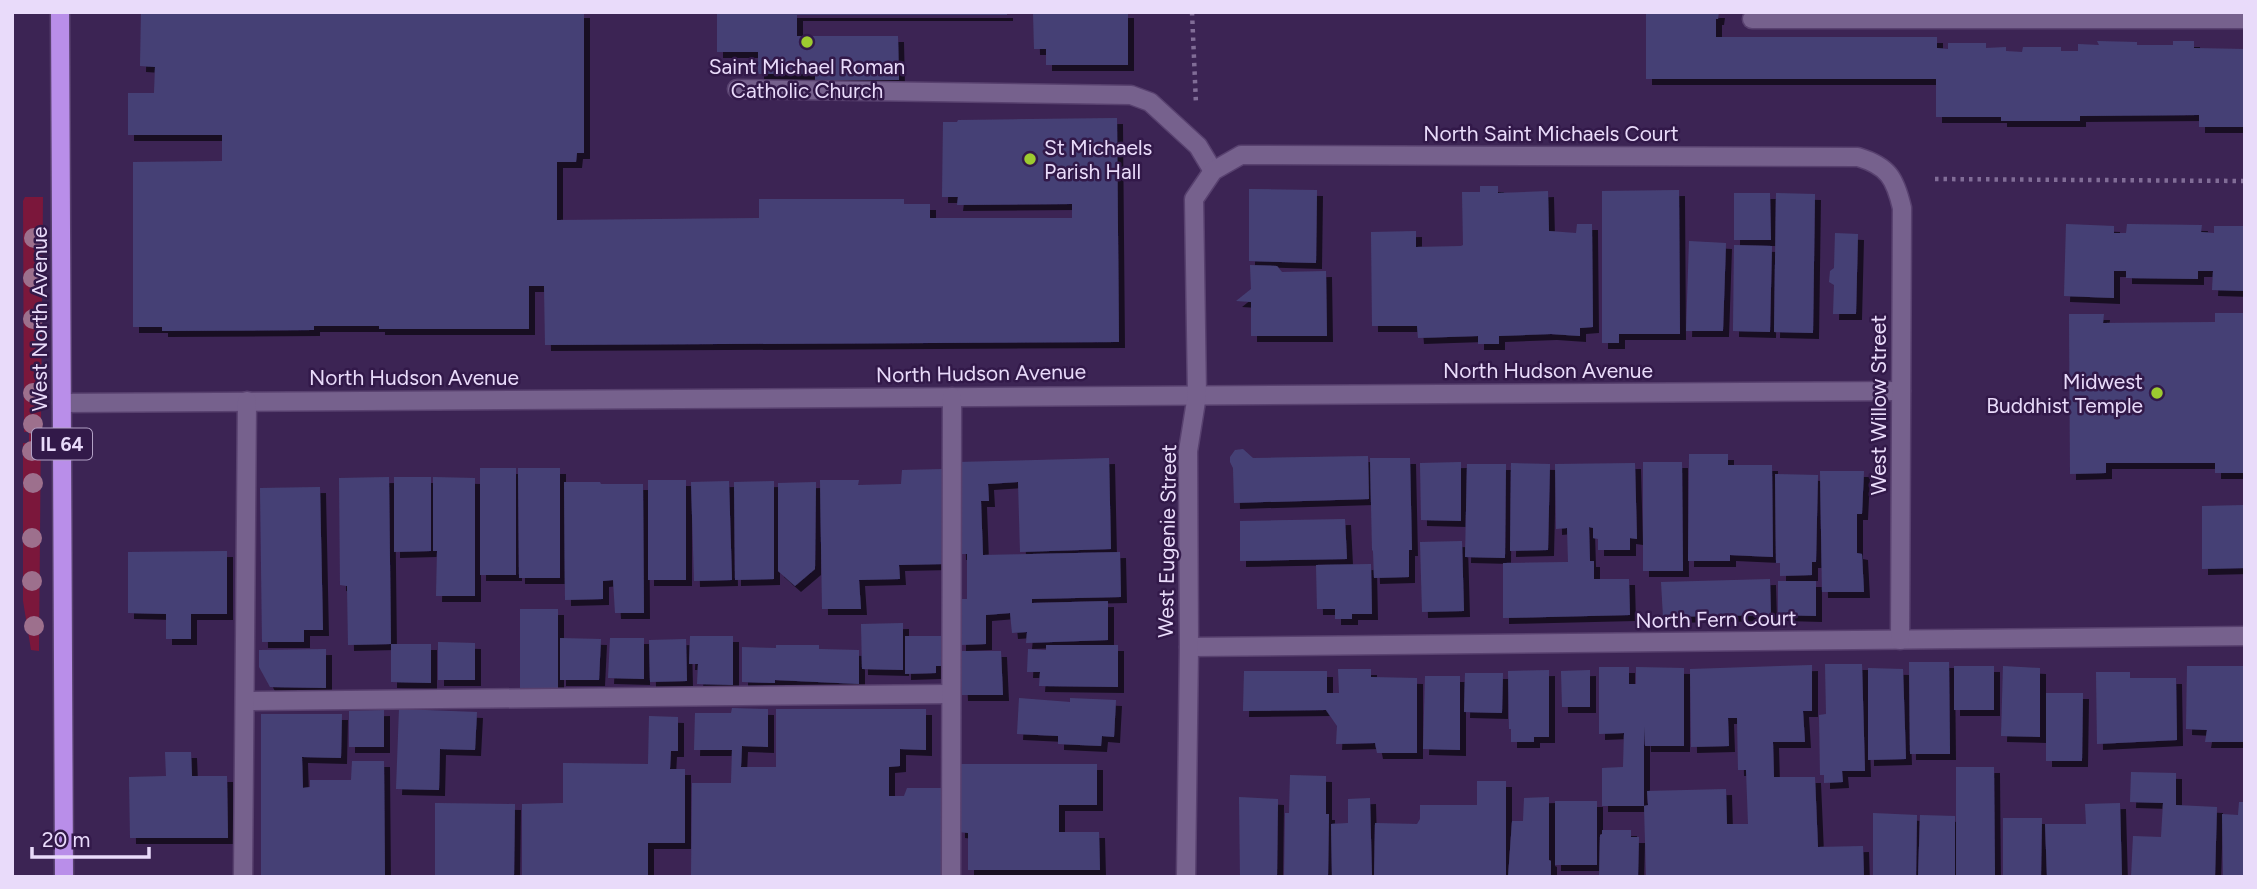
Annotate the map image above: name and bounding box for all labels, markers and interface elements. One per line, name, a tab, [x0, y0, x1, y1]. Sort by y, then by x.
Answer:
marker: Saint Michael Roman Catholic Church	[799, 34, 815, 50]
place label: Saint Michael Roman Catholic Church	[709, 54, 905, 103]
street label: North Saint Michaels Court	[1423, 121, 1679, 146]
place label: St Michaels Parish Hall	[1044, 135, 1152, 184]
marker: St Michaels Parish Hall	[1022, 151, 1038, 167]
street label: West North Avenue	[27, 226, 52, 412]
street label: West Willow Street	[1866, 315, 1891, 495]
street label: North Hudson Avenue	[1443, 358, 1653, 383]
street label: North Hudson Avenue	[876, 359, 1086, 387]
street label: North Hudson Avenue	[309, 365, 519, 390]
place label: Midwest Buddhist Temple	[1986, 369, 2143, 418]
marker: Midwest Buddhist Temple	[2149, 385, 2165, 401]
road number: IL 64	[32, 428, 92, 460]
street label: West Eugenie Street	[1153, 444, 1181, 638]
street label: North Fern Court	[1635, 605, 1797, 633]
scale bar	[32, 816, 149, 860]
text: 20 m	[42, 827, 90, 852]

